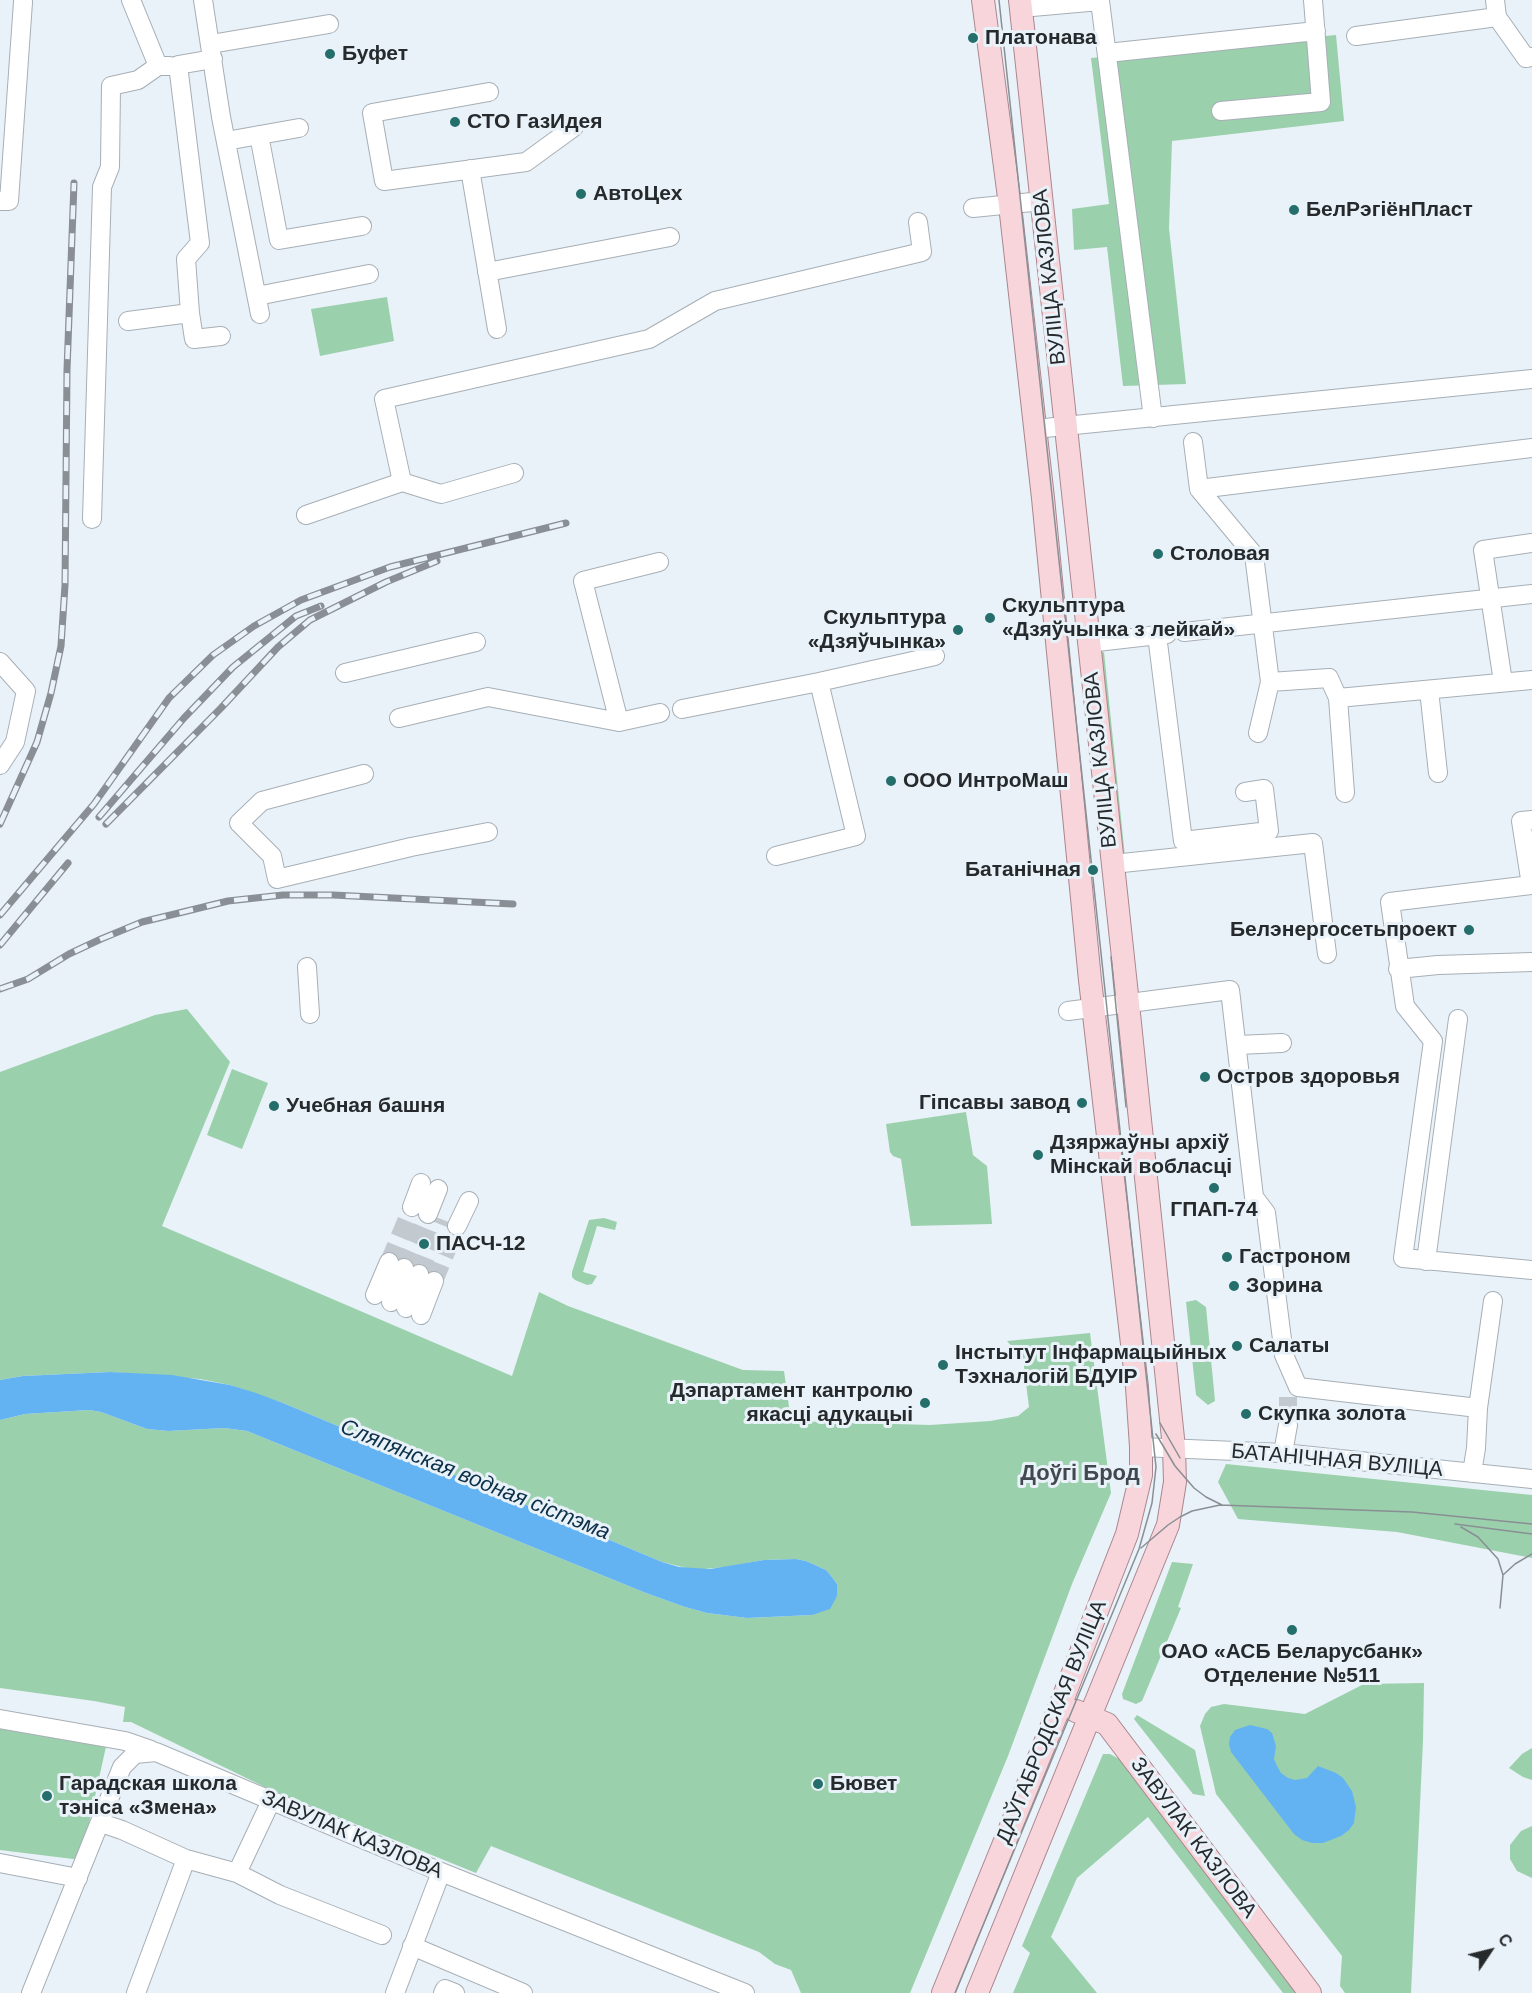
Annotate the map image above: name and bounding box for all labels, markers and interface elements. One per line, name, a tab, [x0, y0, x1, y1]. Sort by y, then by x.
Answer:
place label: Платонава	[985, 25, 1097, 51]
marker: Платонава	[966, 31, 980, 45]
place label: Буфет	[342, 41, 408, 67]
marker: Буфет	[323, 47, 337, 61]
place label: СТО ГазИдея	[467, 109, 602, 135]
marker: СТО ГазИдея	[448, 115, 462, 129]
place label: АвтоЦех	[593, 181, 682, 207]
marker: АвтоЦех	[574, 187, 588, 201]
street label: ВУЛІЦА КАЗЛОВА	[1028, 188, 1072, 366]
place label: БелРэгіёнПласт	[1306, 197, 1473, 223]
marker: БелРэгіёнПласт	[1287, 203, 1301, 217]
place label: Столовая	[1170, 541, 1270, 567]
marker: Столовая	[1151, 547, 1165, 561]
place label: Скульптура «Дзяўчынка з лейкай»	[1002, 593, 1235, 643]
place label: Скульптура «Дзяўчынка»	[808, 605, 946, 655]
marker: Скульптура «Дзяўчынка з лейкай»	[983, 611, 997, 625]
marker: Скульптура «Дзяўчынка»	[951, 623, 965, 637]
street label: ВУЛІЦА КАЗЛОВА	[1079, 671, 1123, 849]
place label: ООО ИнтроМаш	[903, 768, 1068, 794]
marker: ООО ИнтроМаш	[884, 774, 898, 788]
place label: Батанічная	[965, 857, 1081, 883]
marker: Батанічная	[1086, 863, 1100, 877]
place label: Белэнергосетьпроект	[1230, 917, 1457, 943]
marker: Белэнергосетьпроект	[1462, 923, 1476, 937]
place label: Остров здоровья	[1217, 1064, 1400, 1090]
marker: Остров здоровья	[1198, 1070, 1212, 1084]
place label: Гіпсавы завод	[919, 1090, 1070, 1116]
place label: Учебная башня	[286, 1093, 445, 1119]
marker: Гіпсавы завод	[1075, 1096, 1089, 1110]
marker: Учебная башня	[267, 1099, 281, 1113]
place label: Дзяржаўны архіў Мінскай вобласці	[1050, 1130, 1232, 1180]
marker: Дзяржаўны архіў Мінскай вобласці	[1031, 1148, 1045, 1162]
marker: ГПАП-74	[1207, 1181, 1221, 1195]
place label: ГПАП-74	[1170, 1197, 1258, 1223]
place label: ПАСЧ-12	[436, 1231, 525, 1257]
marker: ПАСЧ-12	[417, 1237, 431, 1251]
place label: Гастроном	[1239, 1244, 1351, 1270]
marker: Гастроном	[1220, 1250, 1234, 1264]
place label: Зорина	[1246, 1273, 1322, 1299]
marker: Зорина	[1227, 1279, 1241, 1293]
place label: Салаты	[1249, 1333, 1329, 1359]
marker: Салаты	[1230, 1339, 1244, 1353]
place label: Інстытут Інфармацыйных Тэхналогій БДУІР	[955, 1340, 1226, 1390]
marker: Інстытут Інфармацыйных Тэхналогій БДУІР	[936, 1358, 950, 1372]
place label: Дэпартамент кантролю якасці адукацыі	[670, 1378, 913, 1428]
marker: Дэпартамент кантролю якасці адукацыі	[918, 1396, 932, 1410]
place label: Скупка золота	[1258, 1401, 1406, 1427]
marker: Скупка золота	[1239, 1407, 1253, 1421]
water label: Сляпянская водная сістэма	[336, 1414, 614, 1546]
street label: БАТАНІЧНАЯ ВУЛІЦА	[1230, 1439, 1444, 1483]
district label: Доўгі Брод	[1020, 1461, 1140, 1487]
street label: ДАЎГАБРОДСКАЯ ВУЛІЦА	[992, 1597, 1112, 1847]
marker: ОАО «АСБ Беларусбанк» Отделение №511	[1285, 1623, 1299, 1637]
place label: ОАО «АСБ Беларусбанк» Отделение №511	[1161, 1639, 1423, 1689]
street label: ЗАВУЛАК КАЗЛОВА	[1124, 1753, 1262, 1923]
place label: Гарадская школа тэніса «Змена»	[59, 1771, 237, 1821]
place label: Бювет	[830, 1771, 897, 1797]
marker: Бювет	[811, 1777, 825, 1791]
street label: ЗАВУЛАК КАЗЛОВА	[258, 1785, 446, 1885]
marker: Гарадская школа тэніса «Змена»	[40, 1789, 54, 1803]
north arrow	[1460, 1921, 1520, 1981]
text: С	[1495, 1931, 1515, 1950]

